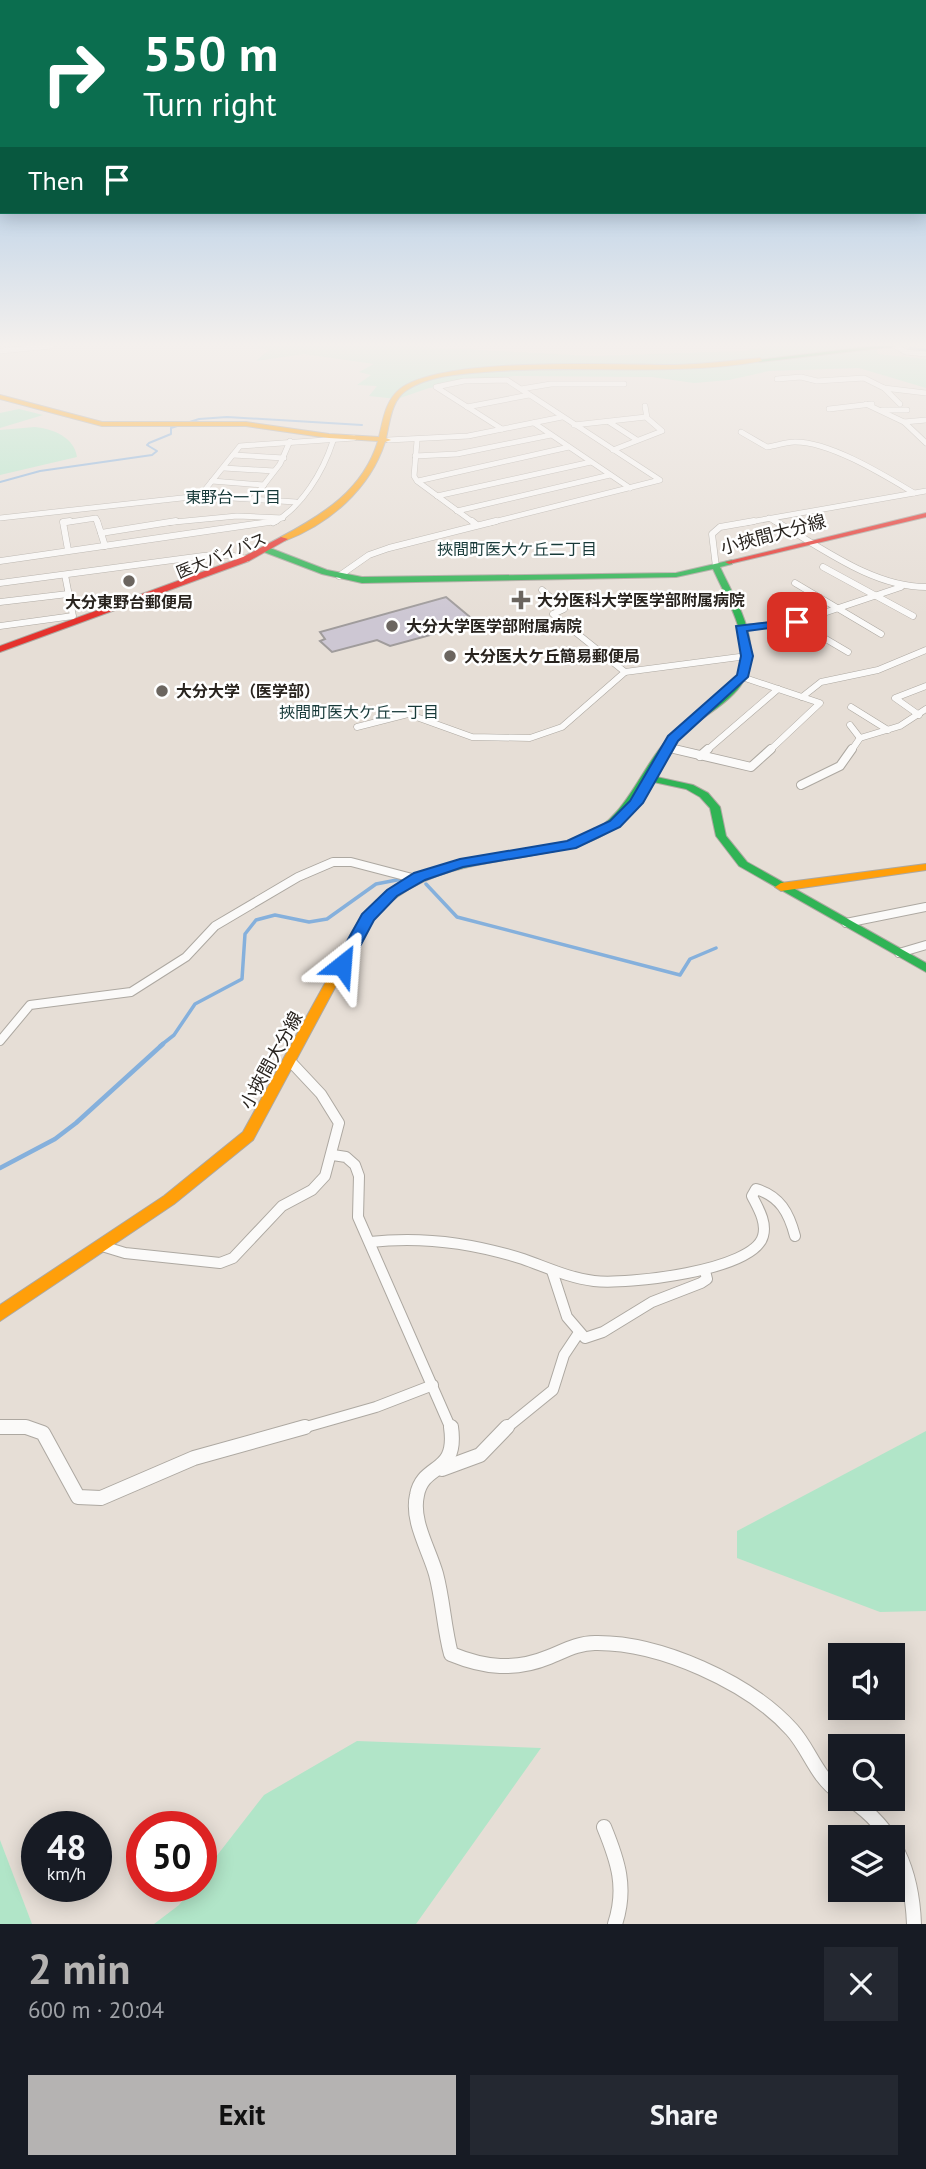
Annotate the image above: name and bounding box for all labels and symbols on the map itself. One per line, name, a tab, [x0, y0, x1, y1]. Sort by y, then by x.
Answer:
district label: 東野台一丁目	[185, 487, 281, 507]
street label: 小挾間大分線	[718, 509, 828, 559]
street label: 医大バイパス	[173, 528, 269, 582]
district label: 挾間町医大ケ丘二丁目	[437, 539, 597, 559]
marker: 大分東野台郵便局	[121, 573, 137, 589]
marker: 大分医科大学医学部附属病院	[511, 590, 531, 610]
place label: 大分医科大学医学部附属病院	[537, 590, 745, 610]
place label: 大分東野台郵便局	[65, 592, 193, 612]
pin	[767, 592, 827, 652]
place label: 大分大学医学部附属病院	[406, 616, 582, 636]
marker: 大分大学医学部附属病院	[384, 618, 400, 634]
place label: 大分医大ケ丘簡易郵便局	[464, 646, 640, 666]
marker: 大分医大ケ丘簡易郵便局	[442, 648, 458, 664]
place label: 大分大学（医学部）	[176, 681, 320, 701]
marker: 大分大学（医学部）	[154, 683, 170, 699]
district label: 挾間町医大ケ丘一丁目	[279, 702, 439, 722]
position arrow	[305, 928, 379, 1002]
street label: 小挾間大分線	[235, 1007, 307, 1113]
speed limit sign: 50	[126, 1811, 217, 1902]

